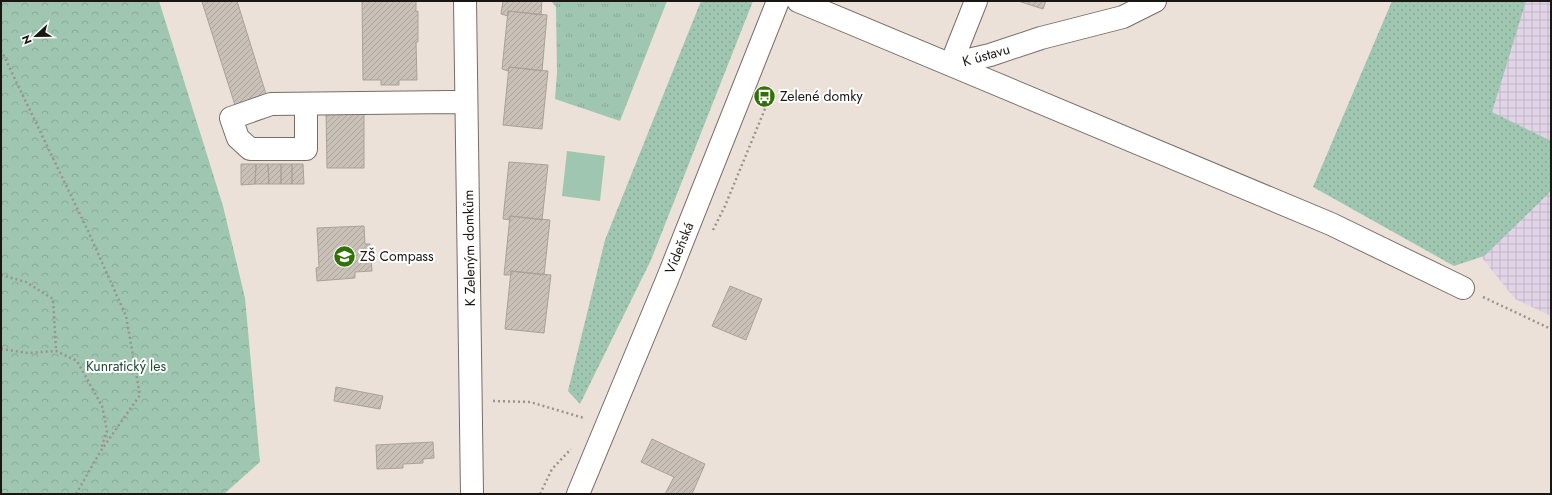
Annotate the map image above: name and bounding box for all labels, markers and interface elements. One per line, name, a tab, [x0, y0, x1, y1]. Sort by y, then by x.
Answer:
north arrow	[16, 16, 56, 56]
text: N	[18, 33, 36, 47]
street label: K ústavu	[960, 39, 1012, 71]
bus stop icon: Zelené domky	[752, 83, 778, 109]
place label: Zelené domky	[780, 86, 864, 106]
street label: K Zeleným domkům	[458, 190, 480, 306]
street label: Vídeňská	[660, 219, 698, 277]
school or university icon: ZŠ Compass	[331, 243, 357, 269]
place label: ZŠ Compass	[360, 246, 434, 266]
park label: Kunratický les	[86, 356, 166, 376]

